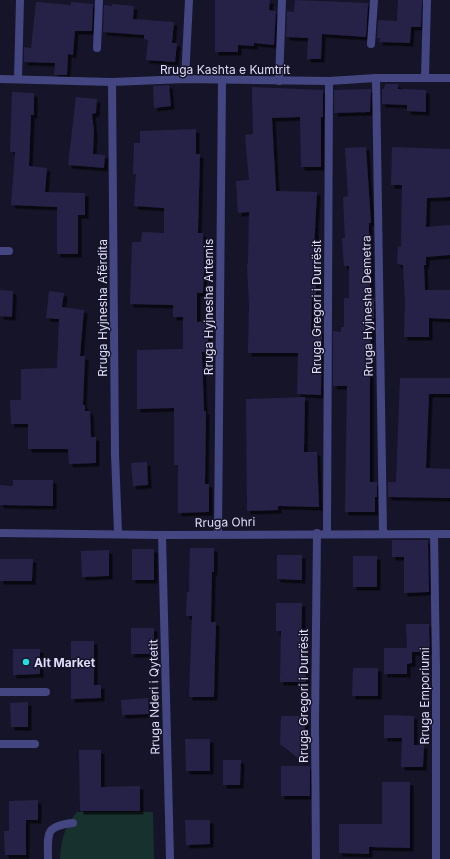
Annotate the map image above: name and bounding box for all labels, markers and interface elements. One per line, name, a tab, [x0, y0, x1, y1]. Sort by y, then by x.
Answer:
street label: Rruga Kashta e Kumtrit	[160, 62, 290, 77]
street label: Rruga Hyjnesha Demetra	[358, 235, 376, 377]
street label: Rruga Hyjnesha Afërdita	[95, 239, 110, 377]
street label: Rruga Hyjnesha Artemis	[201, 239, 216, 375]
street label: Rruga Gregori i Durrësit	[309, 240, 324, 374]
street label: Rruga Ohri	[195, 514, 256, 530]
street label: Rruga Gregori i Durrësit	[296, 629, 311, 763]
street label: Rruga Nderi i Qytetit	[145, 639, 163, 755]
street label: Rruga Emporiumi	[417, 647, 432, 745]
place label: Alt Market	[34, 655, 96, 670]
marker: Alt Market	[21, 657, 31, 667]

